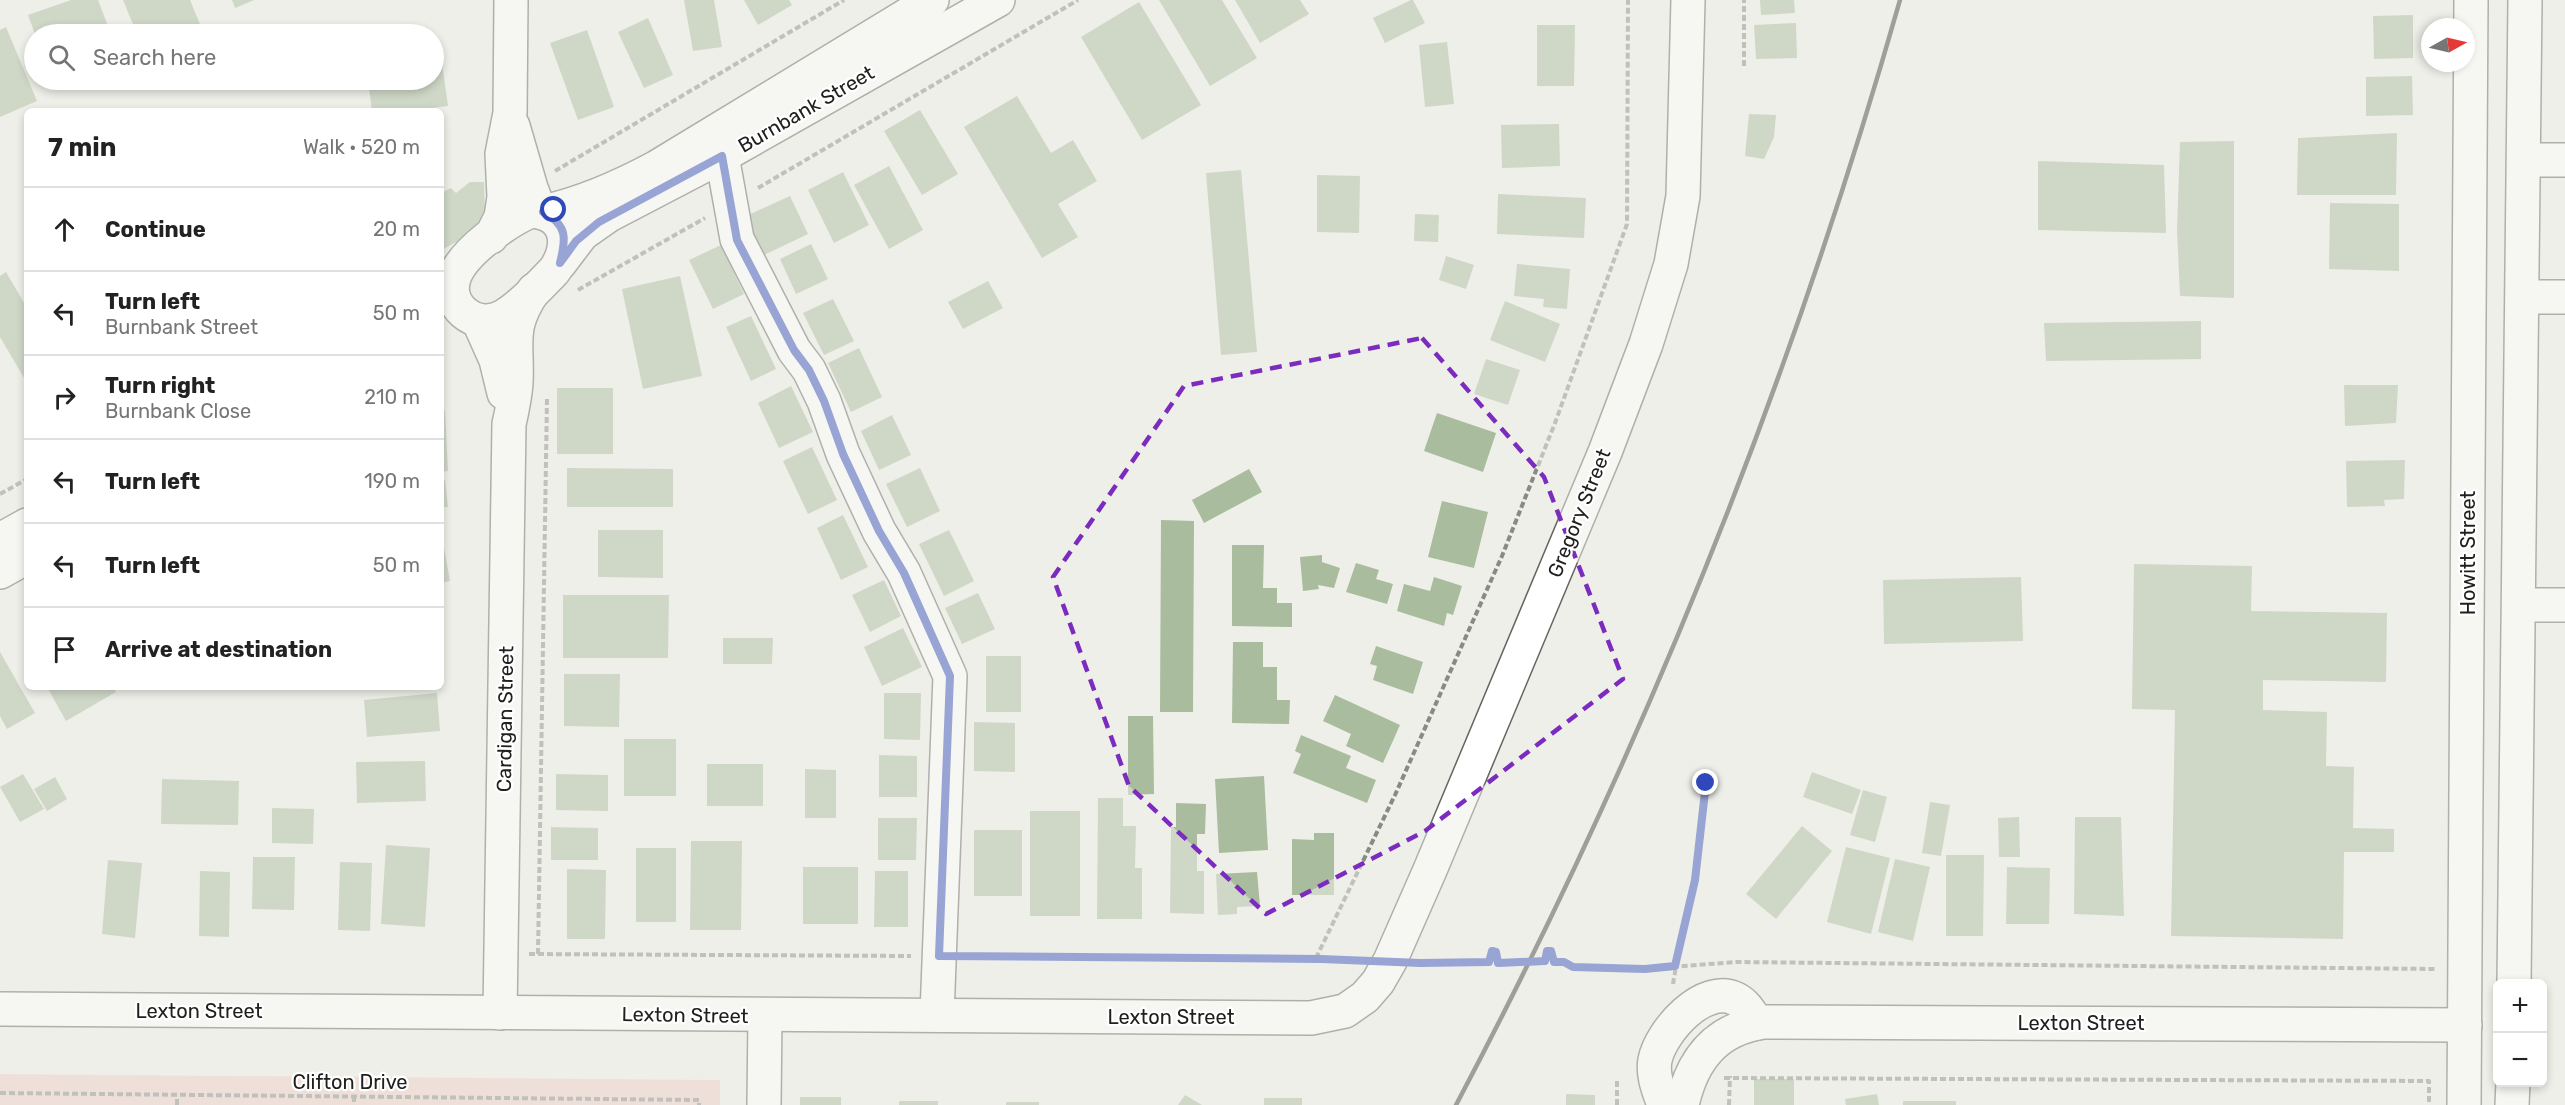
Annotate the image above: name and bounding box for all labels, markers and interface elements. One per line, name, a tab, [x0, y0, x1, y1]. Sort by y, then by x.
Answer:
north arrow	[2421, 18, 2475, 72]
search box	[24, 24, 444, 90]
icon: search	[45, 41, 78, 74]
text: Search here	[93, 44, 216, 71]
street label: Burnbank Street	[734, 60, 878, 158]
text: 7 min	[48, 132, 116, 163]
text: Walk · 520 m	[303, 135, 420, 159]
route start	[540, 196, 566, 222]
icon: ahead	[48, 213, 81, 246]
text: Continue	[105, 216, 206, 243]
text: 20 m	[373, 217, 420, 241]
text: Turn left	[105, 288, 200, 315]
icon: left	[48, 297, 81, 330]
text: 50 m	[373, 301, 420, 325]
text: Burnbank Street	[105, 315, 258, 339]
text: Turn right	[105, 372, 215, 399]
icon: right	[48, 381, 81, 414]
text: 210 m	[364, 385, 420, 409]
text: Burnbank Close	[105, 399, 251, 423]
street label: Gregory Street	[1542, 445, 1616, 581]
icon: left	[48, 465, 81, 498]
text: Turn left	[105, 468, 200, 495]
text: 190 m	[364, 469, 420, 493]
street label: Howitt Street	[2456, 490, 2480, 615]
icon: left	[48, 549, 81, 582]
text: Turn left	[105, 552, 200, 579]
text: 50 m	[373, 553, 420, 577]
icon: arrive	[48, 633, 81, 666]
text: Arrive at destination	[105, 636, 332, 663]
street label: Cardigan Street	[492, 645, 518, 792]
route end	[1692, 769, 1718, 795]
map controls	[2493, 979, 2547, 1087]
button: +	[2493, 979, 2547, 1033]
street label: Lexton Street	[136, 999, 263, 1023]
street label: Lexton Street	[621, 1002, 749, 1028]
street label: Lexton Street	[1108, 1005, 1235, 1029]
street label: Lexton Street	[2018, 1011, 2145, 1035]
button: −	[2493, 1033, 2547, 1087]
street label: Clifton Drive	[292, 1070, 408, 1094]

